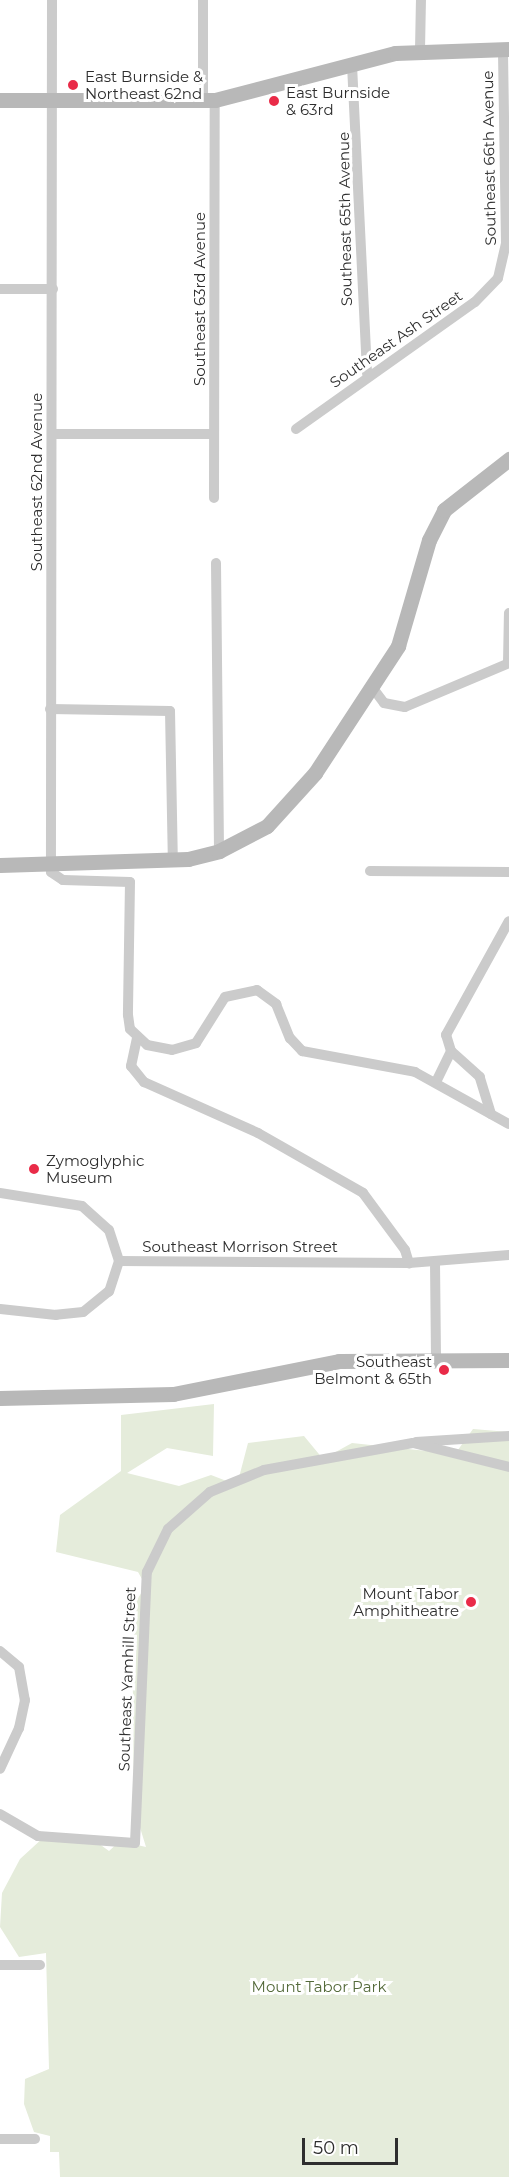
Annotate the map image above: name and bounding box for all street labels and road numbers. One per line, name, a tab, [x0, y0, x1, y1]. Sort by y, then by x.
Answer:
street label: Southeast 66th Avenue	[478, 70, 500, 246]
street label: Southeast 65th Avenue	[334, 132, 356, 306]
street label: Southeast 63rd Avenue	[191, 212, 209, 386]
street label: Southeast Ash Street	[326, 286, 466, 392]
street label: Southeast 62nd Avenue	[28, 393, 46, 571]
street label: Southeast Morrison Street	[142, 1238, 338, 1256]
street label: Southeast Yamhill Street	[115, 1586, 139, 1772]

